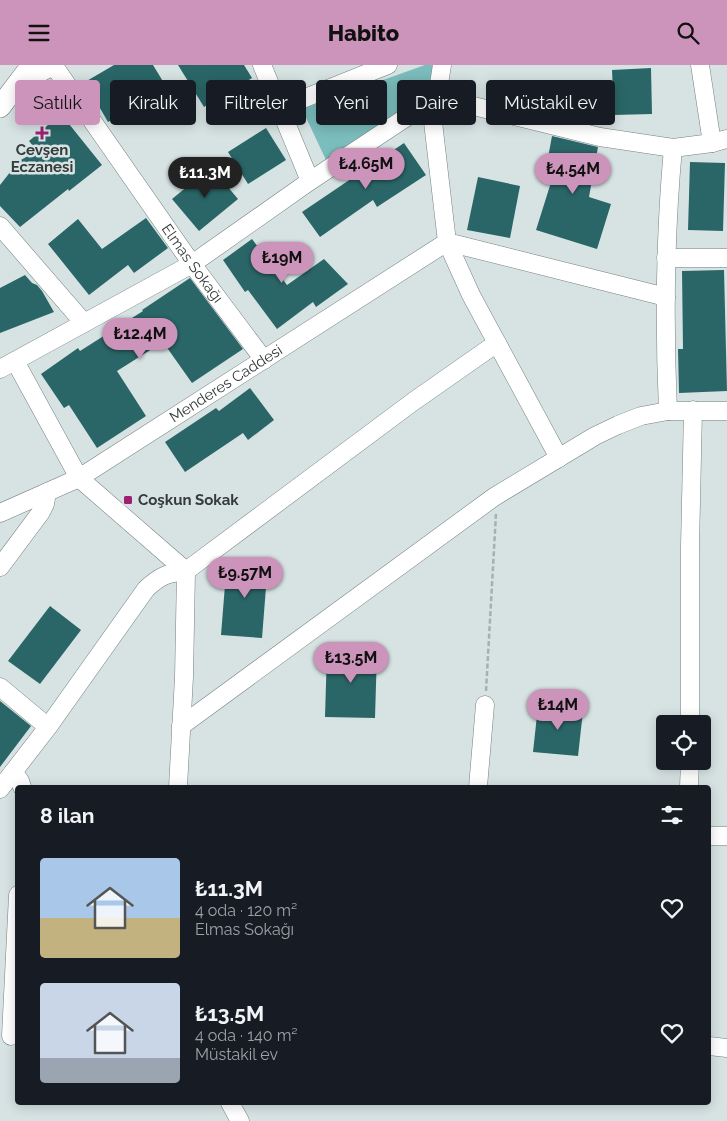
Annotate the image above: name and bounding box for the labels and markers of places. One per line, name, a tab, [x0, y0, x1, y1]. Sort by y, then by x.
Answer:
marker: Cevşen Eczanesi	[36, 127, 48, 139]
place label: Cevşen Eczanesi	[11, 141, 73, 176]
pin: ₺4.65M	[325, 147, 407, 190]
pin: ₺4.54M	[532, 153, 614, 195]
pin: ₺11.3M	[164, 157, 246, 199]
pin: ₺19M	[252, 241, 312, 284]
pin: ₺12.4M	[99, 317, 181, 360]
place label: Coşkun Sokak	[138, 491, 239, 509]
marker: Coşkun Sokak	[122, 494, 134, 506]
pin: ₺9.57M	[204, 557, 286, 599]
pin: ₺13.5M	[310, 641, 392, 684]
pin: ₺14M	[528, 689, 588, 731]

